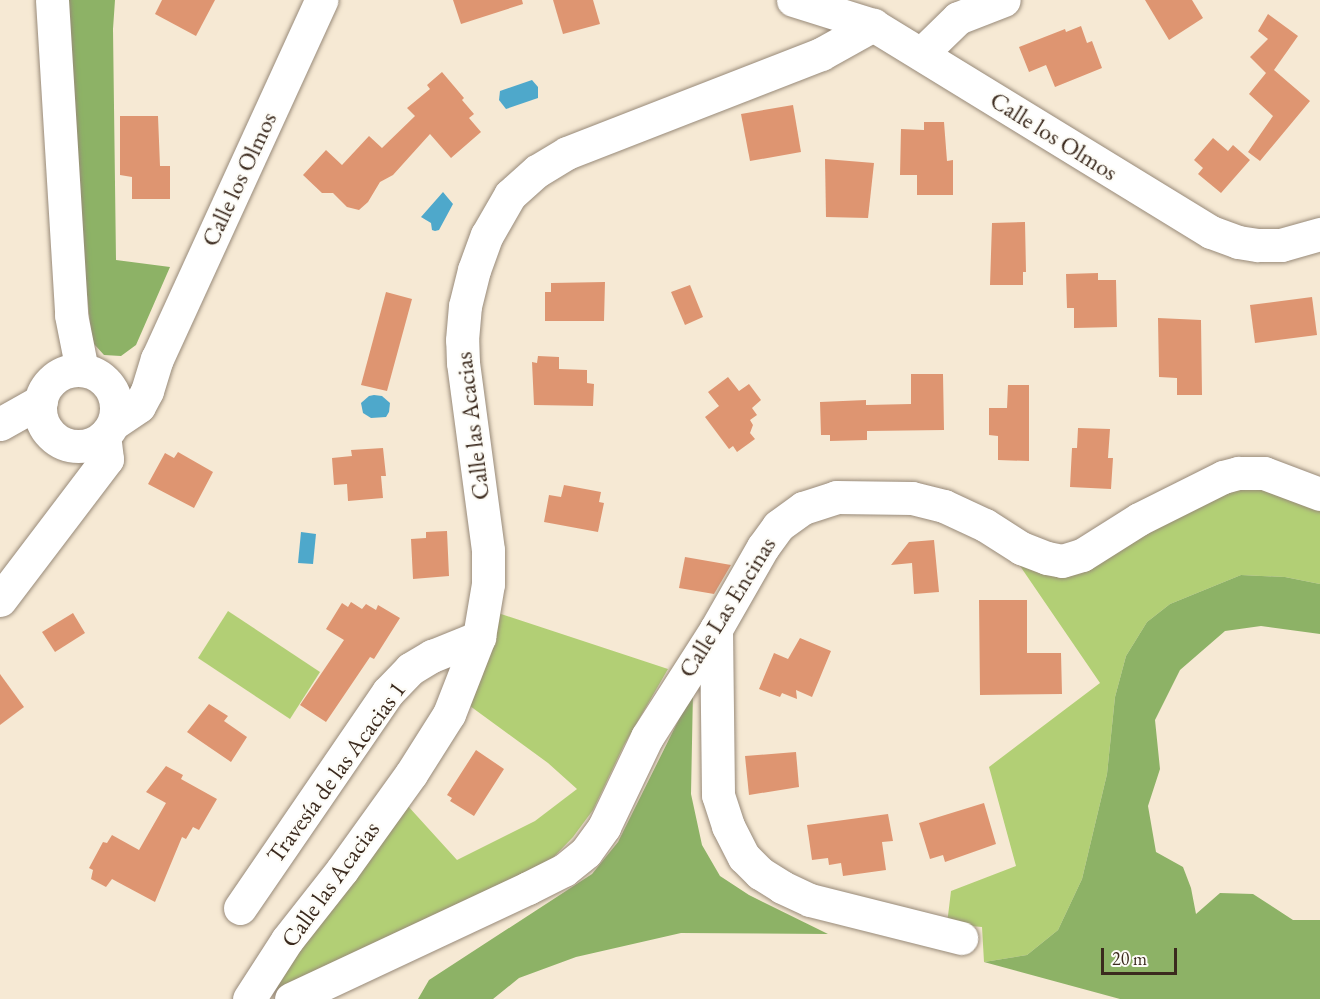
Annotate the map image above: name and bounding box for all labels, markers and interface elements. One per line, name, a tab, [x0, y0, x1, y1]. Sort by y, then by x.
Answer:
street label: Calle los Olmos	[985, 85, 1123, 187]
street label: Calle los Olmos	[195, 107, 283, 251]
street label: Calle las Acacias	[449, 350, 495, 502]
street label: Calle Las Encinas	[672, 531, 782, 683]
street label: Travesía de las Acacias 1	[261, 676, 411, 868]
street label: Calle las Acacias	[275, 815, 385, 953]
scale bar	[1104, 936, 1180, 974]
text: 20 m	[1112, 947, 1147, 970]

